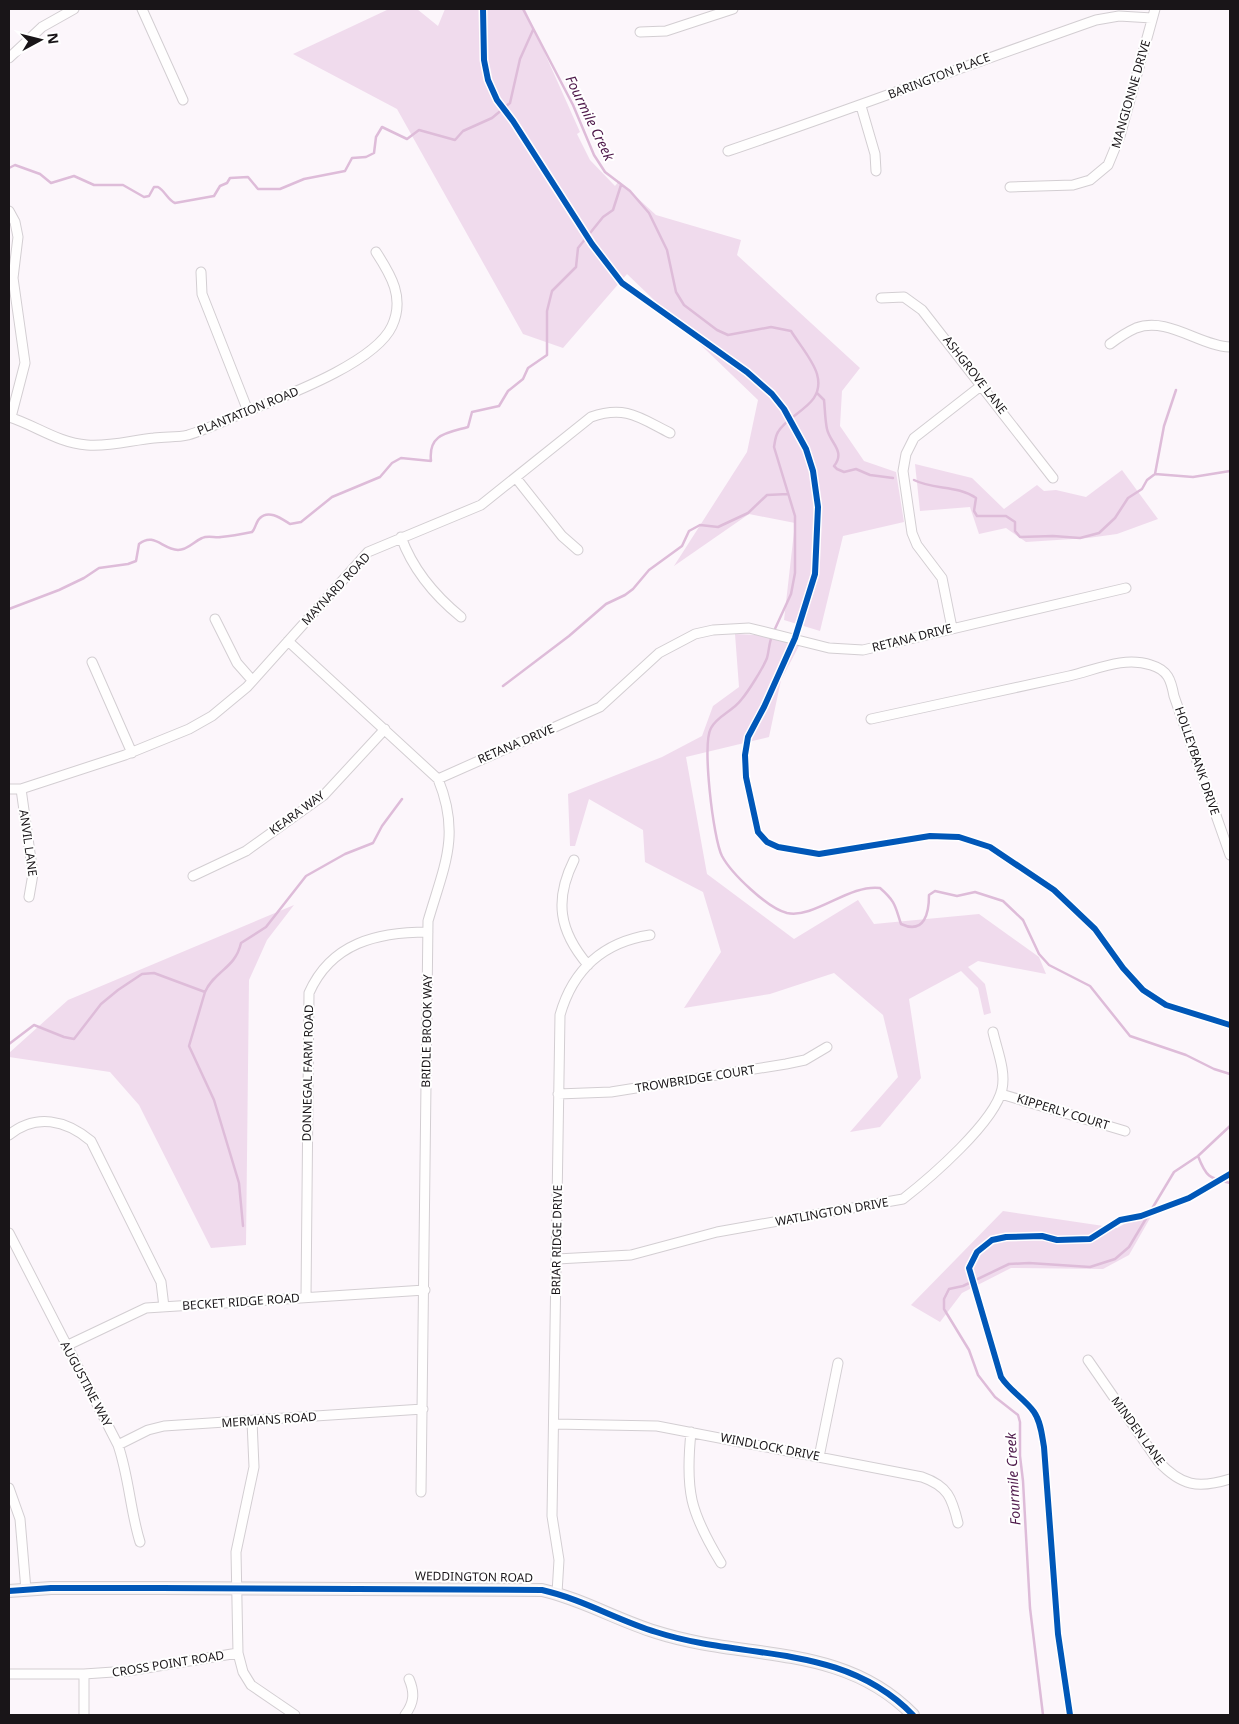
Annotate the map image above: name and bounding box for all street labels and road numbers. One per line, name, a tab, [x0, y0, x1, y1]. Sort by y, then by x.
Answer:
street label: MANGIONNE DRIVE	[1107, 38, 1154, 150]
street label: BARINGTON PLACE	[885, 48, 992, 103]
street label: ASHGROVE LANE	[939, 332, 1011, 417]
street label: PLANTATION ROAD	[194, 382, 301, 439]
street label: MAYNARD ROAD	[297, 548, 374, 629]
street label: RETANA DRIVE	[870, 619, 954, 656]
street label: HOLLEYBANK DRIVE	[1171, 704, 1224, 817]
street label: RETANA DRIVE	[475, 720, 557, 767]
street label: KEARA WAY	[266, 787, 328, 838]
street label: ANVIL LANE	[15, 808, 42, 877]
street label: BRIDLE BROOK WAY	[417, 974, 436, 1088]
street label: DONNEGAL FARM ROAD	[298, 1004, 317, 1142]
street label: TROWBRIDGE COURT	[634, 1061, 756, 1096]
street label: KIPPERLY COURT	[1015, 1089, 1112, 1134]
street label: BRIAR RIDGE DRIVE	[547, 1185, 566, 1295]
street label: WATLINGTON DRIVE	[774, 1193, 890, 1230]
street label: BECKET RIDGE ROAD	[182, 1289, 301, 1314]
street label: AUGUSTINE WAY	[57, 1338, 116, 1430]
street label: MINDEN LANE	[1108, 1393, 1169, 1469]
street label: MERMANS ROAD	[221, 1408, 317, 1431]
street label: WINDLOCK DRIVE	[719, 1429, 821, 1464]
street label: WEDDINGTON ROAD	[415, 1567, 534, 1586]
street label: CROSS POINT ROAD	[111, 1646, 225, 1681]

